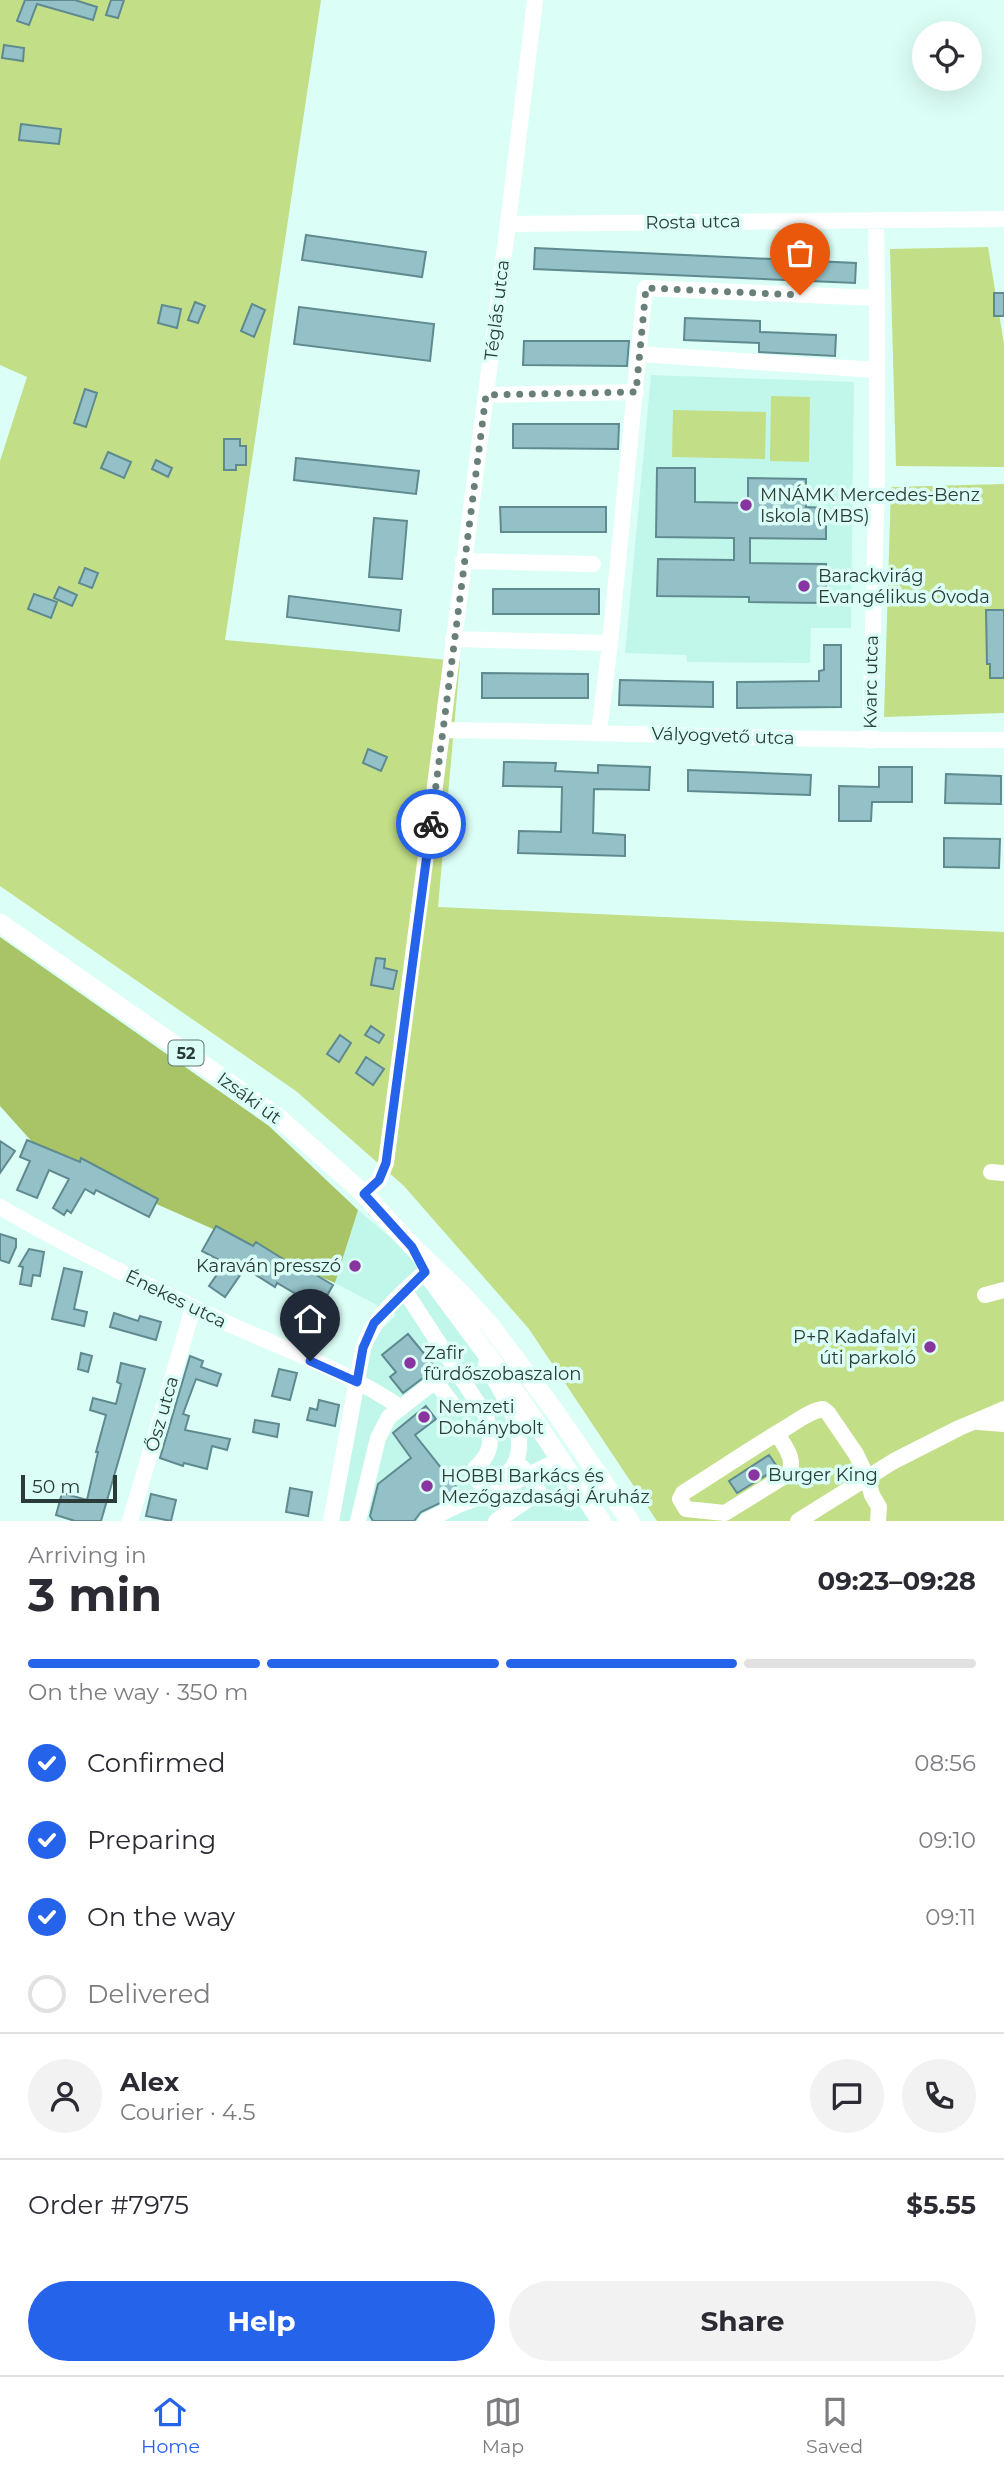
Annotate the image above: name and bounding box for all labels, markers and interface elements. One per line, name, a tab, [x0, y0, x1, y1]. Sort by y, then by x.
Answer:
map controls	[912, 21, 982, 91]
button: locate	[912, 21, 982, 91]
street label: Rosta utca	[645, 210, 741, 234]
pin	[770, 223, 830, 295]
icon: bag	[781, 234, 819, 272]
street label: Téglás utca	[480, 258, 514, 362]
place label: MNÁMK Mercedes-Benz Iskola (MBS)	[760, 484, 980, 527]
marker: MNÁMK Mercedes-Benz Iskola (MBS)	[738, 497, 754, 513]
place label: Barackvirág Evangélikus Óvoda	[818, 565, 990, 608]
marker: Barackvirág Evangélikus Óvoda	[796, 578, 812, 594]
street label: Kvarc utca	[859, 635, 883, 729]
street label: Vályogvető utca	[651, 723, 795, 749]
courier	[396, 789, 466, 859]
icon: bike	[412, 805, 450, 843]
road number: 52	[168, 1040, 204, 1065]
street label: Izsáki út	[213, 1067, 285, 1129]
place label: Karaván presszó	[196, 1255, 341, 1277]
marker: Karaván presszó	[347, 1258, 363, 1274]
street label: Énekes utca	[122, 1265, 230, 1333]
pin	[280, 1289, 340, 1361]
icon: home	[291, 1300, 329, 1338]
place label: P+R Kadafalvi úti parkoló	[793, 1326, 916, 1369]
marker: P+R Kadafalvi úti parkoló	[922, 1339, 938, 1355]
place label: Zafir fürdőszobaszalon	[424, 1342, 581, 1385]
marker: Zafir fürdőszobaszalon	[402, 1355, 418, 1371]
street label: Ősz utca	[141, 1374, 183, 1454]
place label: Nemzeti Dohánybolt	[438, 1396, 544, 1439]
marker: Nemzeti Dohánybolt	[416, 1409, 432, 1425]
place label: Burger King	[768, 1464, 878, 1486]
place label: HOBBI Barkács és Mezőgazdasági Áruház	[441, 1465, 650, 1508]
marker: Burger King	[746, 1467, 762, 1483]
scale bar	[21, 1472, 117, 1504]
text: 50 m	[32, 1475, 80, 1498]
marker: HOBBI Barkács és Mezőgazdasági Áruház	[419, 1478, 435, 1494]
text: Arriving in	[28, 1541, 147, 1569]
text: 09:23–09:28	[818, 1565, 976, 1597]
text: 3 min	[28, 1566, 162, 1623]
text: On the way · 350 m	[28, 1678, 248, 1706]
icon: check	[28, 1744, 66, 1782]
text: Confirmed	[87, 1747, 226, 1779]
text: 08:56	[914, 1749, 976, 1777]
icon: check	[28, 1821, 66, 1859]
text: Preparing	[87, 1824, 216, 1856]
text: 09:10	[918, 1826, 976, 1854]
icon: check	[28, 1898, 66, 1936]
text: On the way	[87, 1901, 235, 1933]
text: 09:11	[925, 1903, 976, 1931]
text: Delivered	[87, 1978, 211, 2010]
button: person	[28, 2059, 102, 2133]
button: chat	[810, 2059, 884, 2133]
button: phone	[902, 2059, 976, 2133]
text: Alex	[120, 2066, 179, 2098]
text: Courier · 4.5	[120, 2098, 255, 2126]
text: Order #7975	[28, 2189, 189, 2221]
text: $5.55	[906, 2189, 976, 2221]
button: Help	[28, 2281, 495, 2361]
button: Share	[509, 2281, 976, 2361]
tab: Home	[141, 2393, 200, 2458]
tab: Map	[482, 2393, 524, 2458]
tab: Saved	[806, 2393, 863, 2458]

